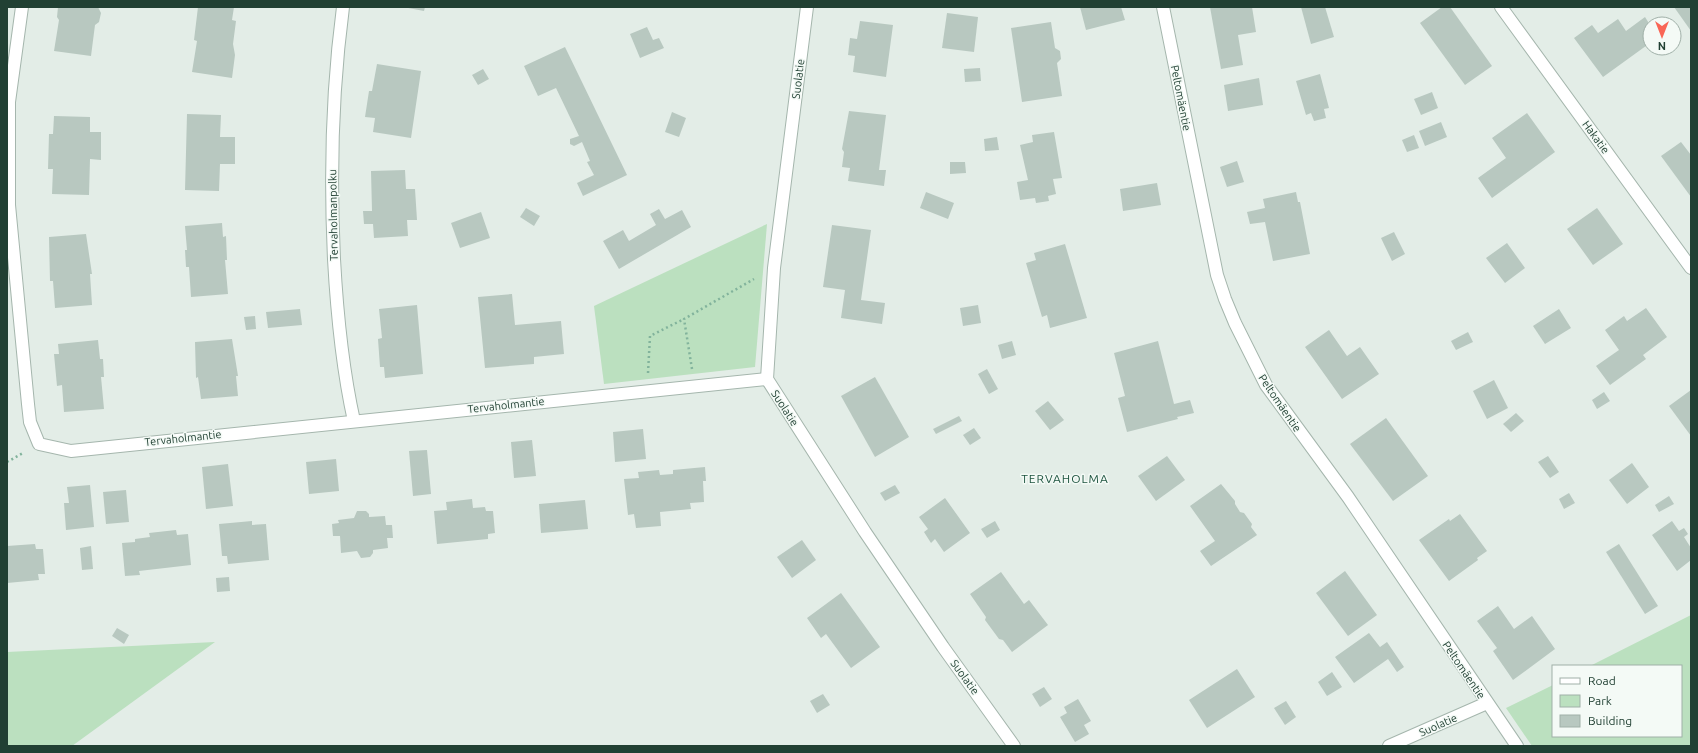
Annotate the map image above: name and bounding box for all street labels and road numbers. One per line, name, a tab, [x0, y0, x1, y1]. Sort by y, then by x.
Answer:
street label: Suolatie	[790, 58, 806, 100]
street label: Peltomäentie	[1169, 64, 1193, 132]
street label: Hakatie	[1580, 118, 1612, 156]
street label: Tervaholmanpolku	[326, 169, 340, 261]
street label: Peltomäentie	[1256, 372, 1304, 434]
street label: Suolatie	[769, 388, 801, 428]
street label: Tervaholmantie	[467, 395, 545, 415]
street label: Tervaholmantie	[144, 428, 222, 448]
street label: Peltomäentie	[1440, 639, 1488, 701]
street label: Suolatie	[948, 657, 982, 697]
street label: Suolatie	[1417, 711, 1459, 739]

